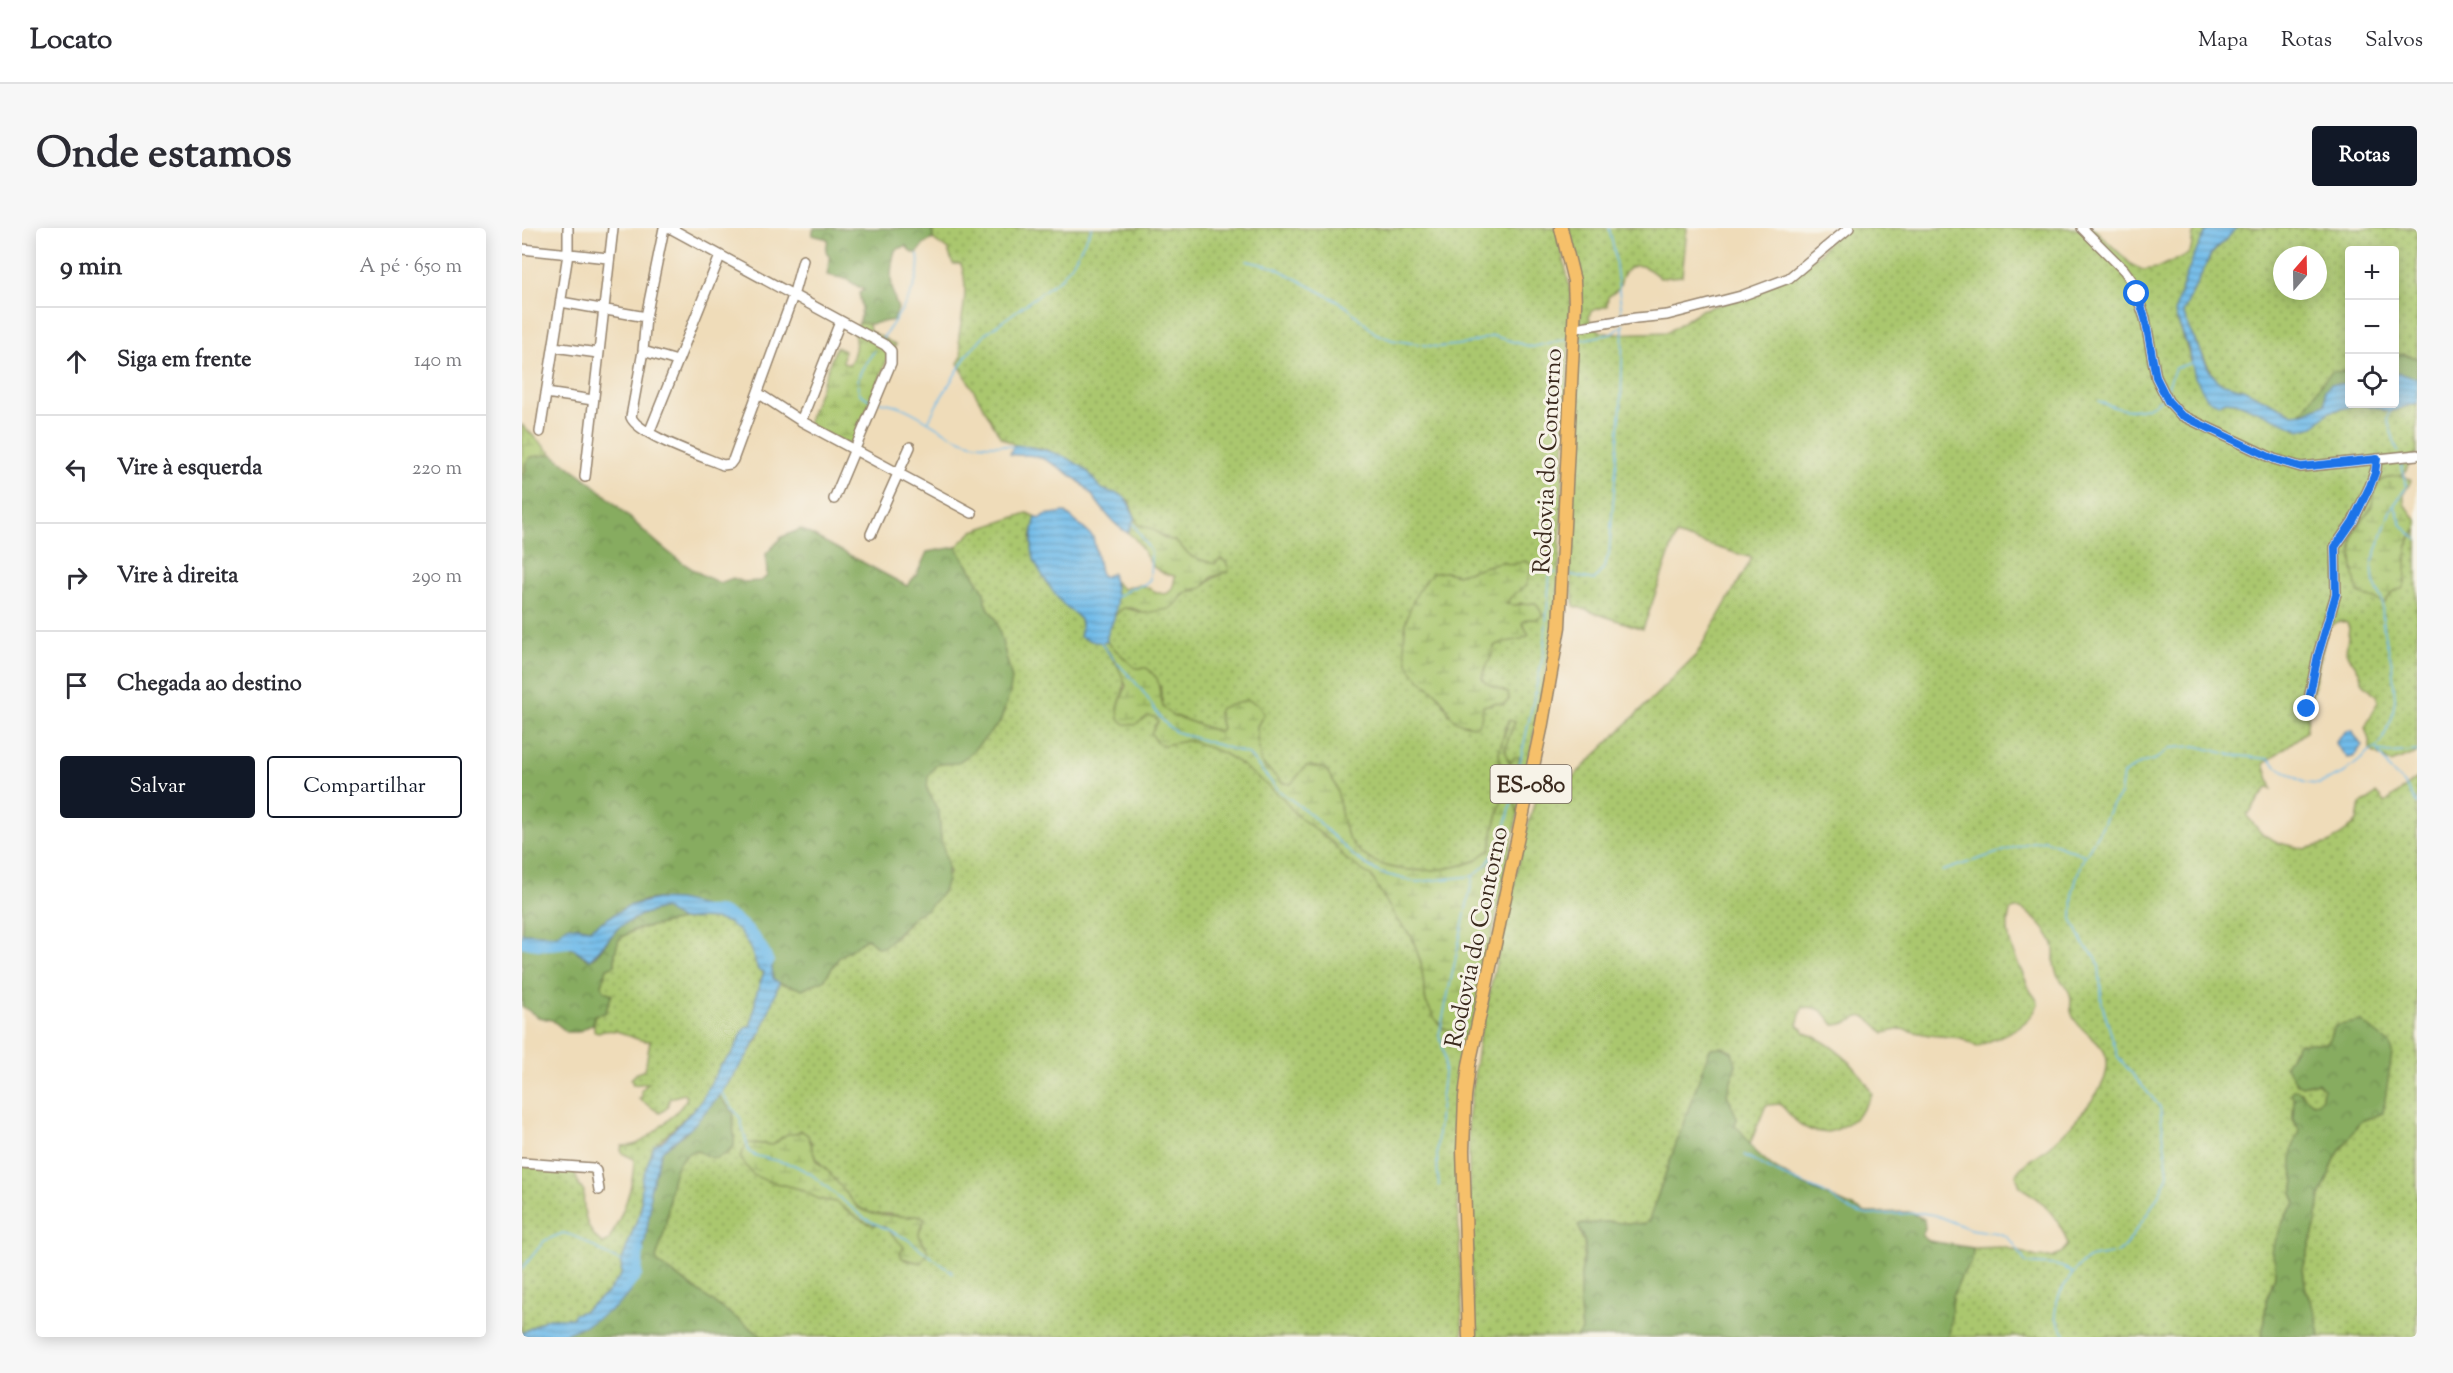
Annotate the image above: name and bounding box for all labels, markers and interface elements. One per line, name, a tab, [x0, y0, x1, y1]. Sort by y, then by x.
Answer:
text: Locato	[30, 21, 112, 61]
text: Mapa	[2198, 26, 2248, 56]
text: Rotas	[2281, 26, 2332, 56]
text: Salvos	[2365, 26, 2423, 56]
text: Onde estamos	[36, 126, 292, 186]
button: Rotas	[2312, 126, 2417, 186]
north arrow	[2273, 246, 2327, 300]
map controls	[2345, 246, 2399, 408]
button: +	[2345, 246, 2399, 300]
text: 9 min	[60, 249, 122, 286]
text: A pé · 650 m	[359, 253, 462, 282]
route start	[2123, 280, 2149, 306]
button: −	[2345, 300, 2399, 354]
icon: ahead	[60, 345, 93, 378]
text: Siga em frente	[117, 345, 252, 377]
text: 140 m	[414, 347, 462, 376]
street label: Rodovia do Contorno	[1526, 348, 1572, 575]
button: locate	[2345, 354, 2399, 408]
icon: left	[60, 453, 93, 486]
text: Vire à esquerda	[117, 453, 262, 485]
text: 220 m	[412, 455, 462, 484]
icon: right	[60, 561, 93, 594]
text: Vire à direita	[117, 561, 239, 593]
text: 290 m	[412, 563, 462, 592]
icon: arrive	[60, 669, 93, 702]
text: Chegada ao destino	[117, 669, 302, 701]
route end	[2293, 695, 2319, 721]
button: Salvar	[60, 756, 255, 818]
button: Compartilhar	[267, 756, 462, 818]
road number: ES-080	[1490, 765, 1572, 803]
street label: Rodovia do Contorno	[1438, 824, 1518, 1051]

